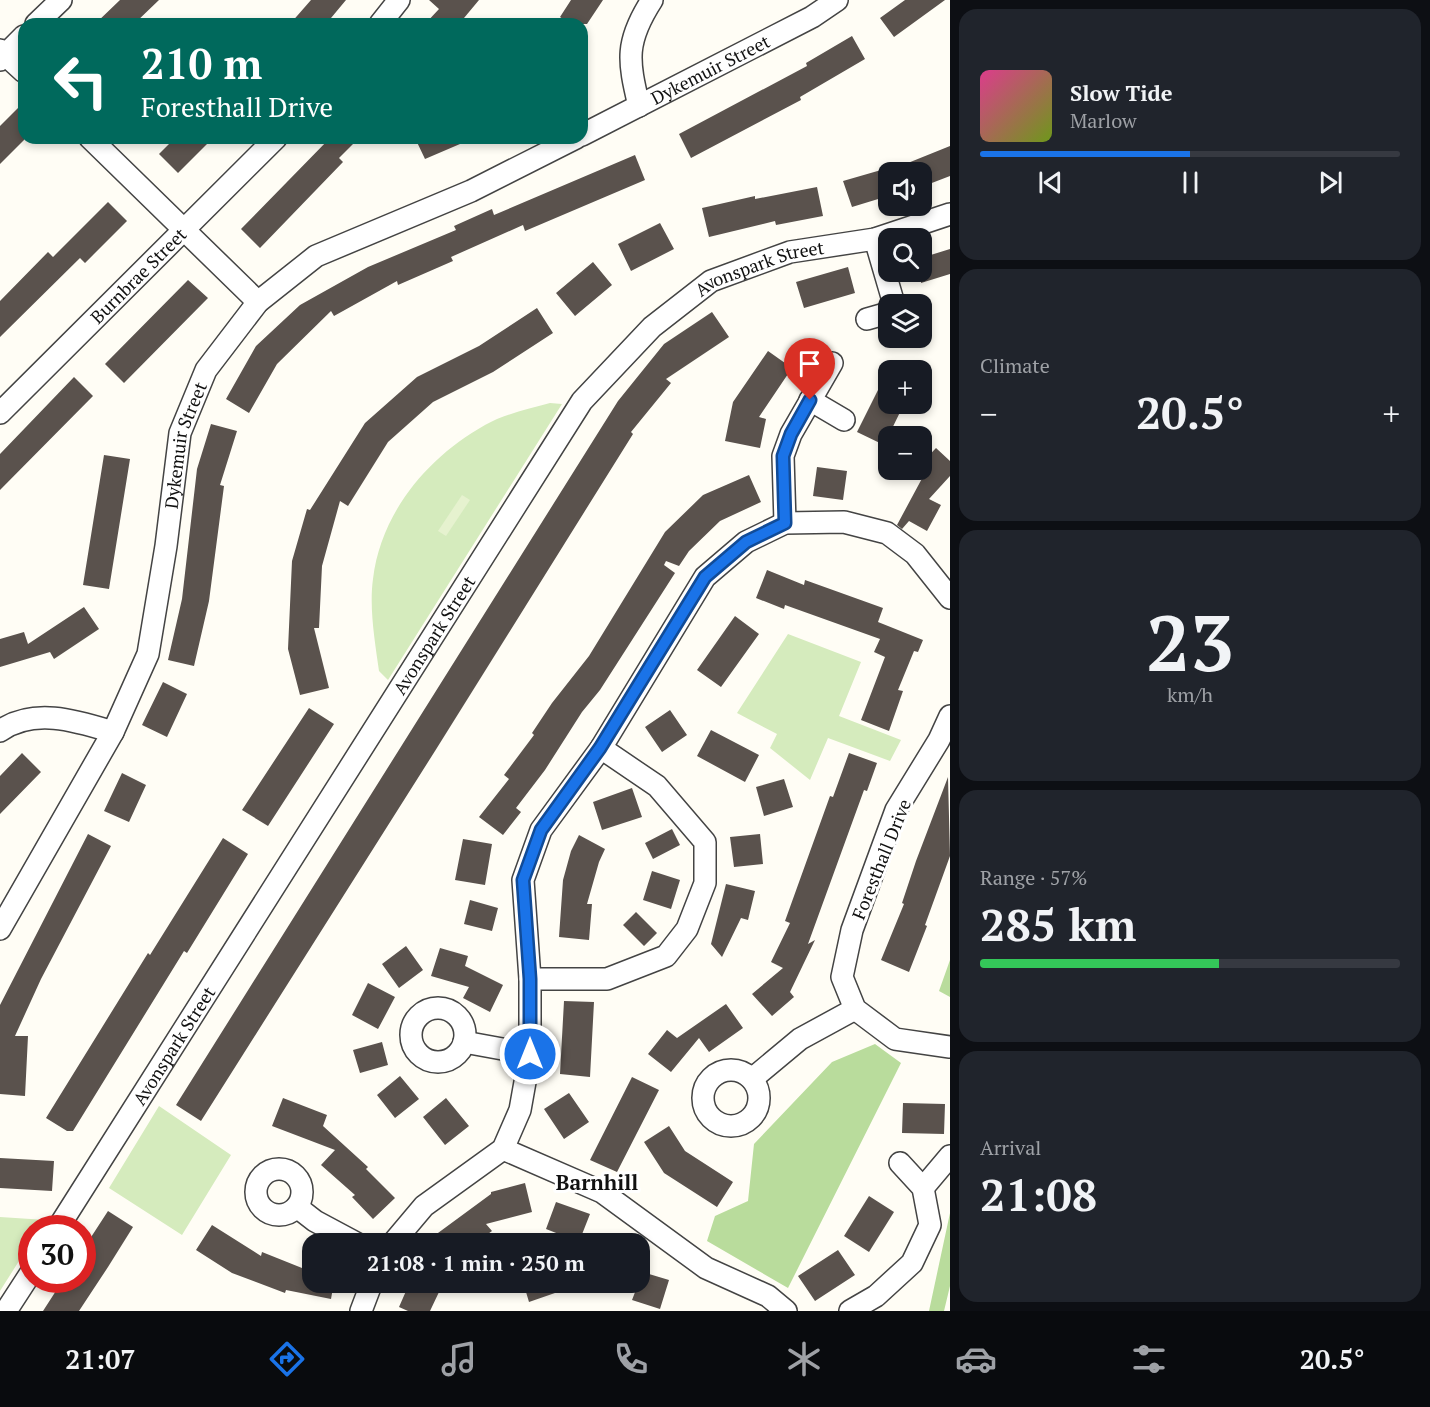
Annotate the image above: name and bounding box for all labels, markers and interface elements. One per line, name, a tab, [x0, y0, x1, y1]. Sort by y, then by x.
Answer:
street label: Dykemuir Street	[647, 29, 774, 110]
text: 210 m	[141, 35, 262, 91]
icon: left	[42, 42, 120, 120]
text: Slow Tide	[1070, 78, 1173, 107]
text: Foresthall Drive	[141, 89, 333, 125]
text: Marlow	[1070, 107, 1137, 134]
map controls	[878, 162, 932, 480]
button: sound	[878, 162, 932, 216]
icon: previous	[1034, 166, 1067, 199]
icon: pause	[1174, 166, 1207, 199]
icon: next	[1314, 166, 1347, 199]
street label: Burnbrae Street	[85, 222, 192, 328]
button: search	[878, 228, 932, 282]
street label: Avonspark Street	[690, 235, 826, 301]
button: layers	[878, 294, 932, 348]
pin	[784, 338, 835, 400]
icon: arrive	[793, 347, 826, 380]
text: Climate	[980, 352, 1050, 379]
button: +	[878, 360, 932, 414]
street label: Dykemuir Street	[159, 378, 212, 510]
text: 20.5°	[1136, 382, 1244, 442]
text: −	[980, 392, 998, 435]
text: +	[1382, 392, 1400, 435]
button: −	[878, 426, 932, 480]
street label: Avonspark Street	[387, 571, 480, 699]
text: 23	[1146, 590, 1234, 693]
text: km/h	[1167, 681, 1213, 708]
street label: Foresthall Drive	[846, 795, 916, 923]
text: Range · 57%	[980, 864, 1087, 891]
text: 285 km	[980, 894, 1136, 954]
street label: Avonspark Street	[127, 981, 220, 1110]
position arrow	[498, 1022, 562, 1086]
text: Arrival	[980, 1134, 1041, 1161]
text: 21:08	[980, 1164, 1097, 1224]
district label: Barnhill	[556, 1168, 638, 1196]
speed limit sign: 30	[18, 1215, 96, 1293]
text: 21:08 · 1 min · 250 m	[367, 1248, 585, 1277]
icon: directions	[266, 1338, 308, 1380]
icon: music	[438, 1338, 480, 1380]
icon: phone	[610, 1338, 652, 1380]
icon: climate	[783, 1338, 825, 1380]
icon: car	[955, 1338, 997, 1380]
icon: filters	[1128, 1338, 1170, 1380]
text: 21:07	[65, 1341, 135, 1377]
text: 20.5°	[1300, 1341, 1365, 1377]

